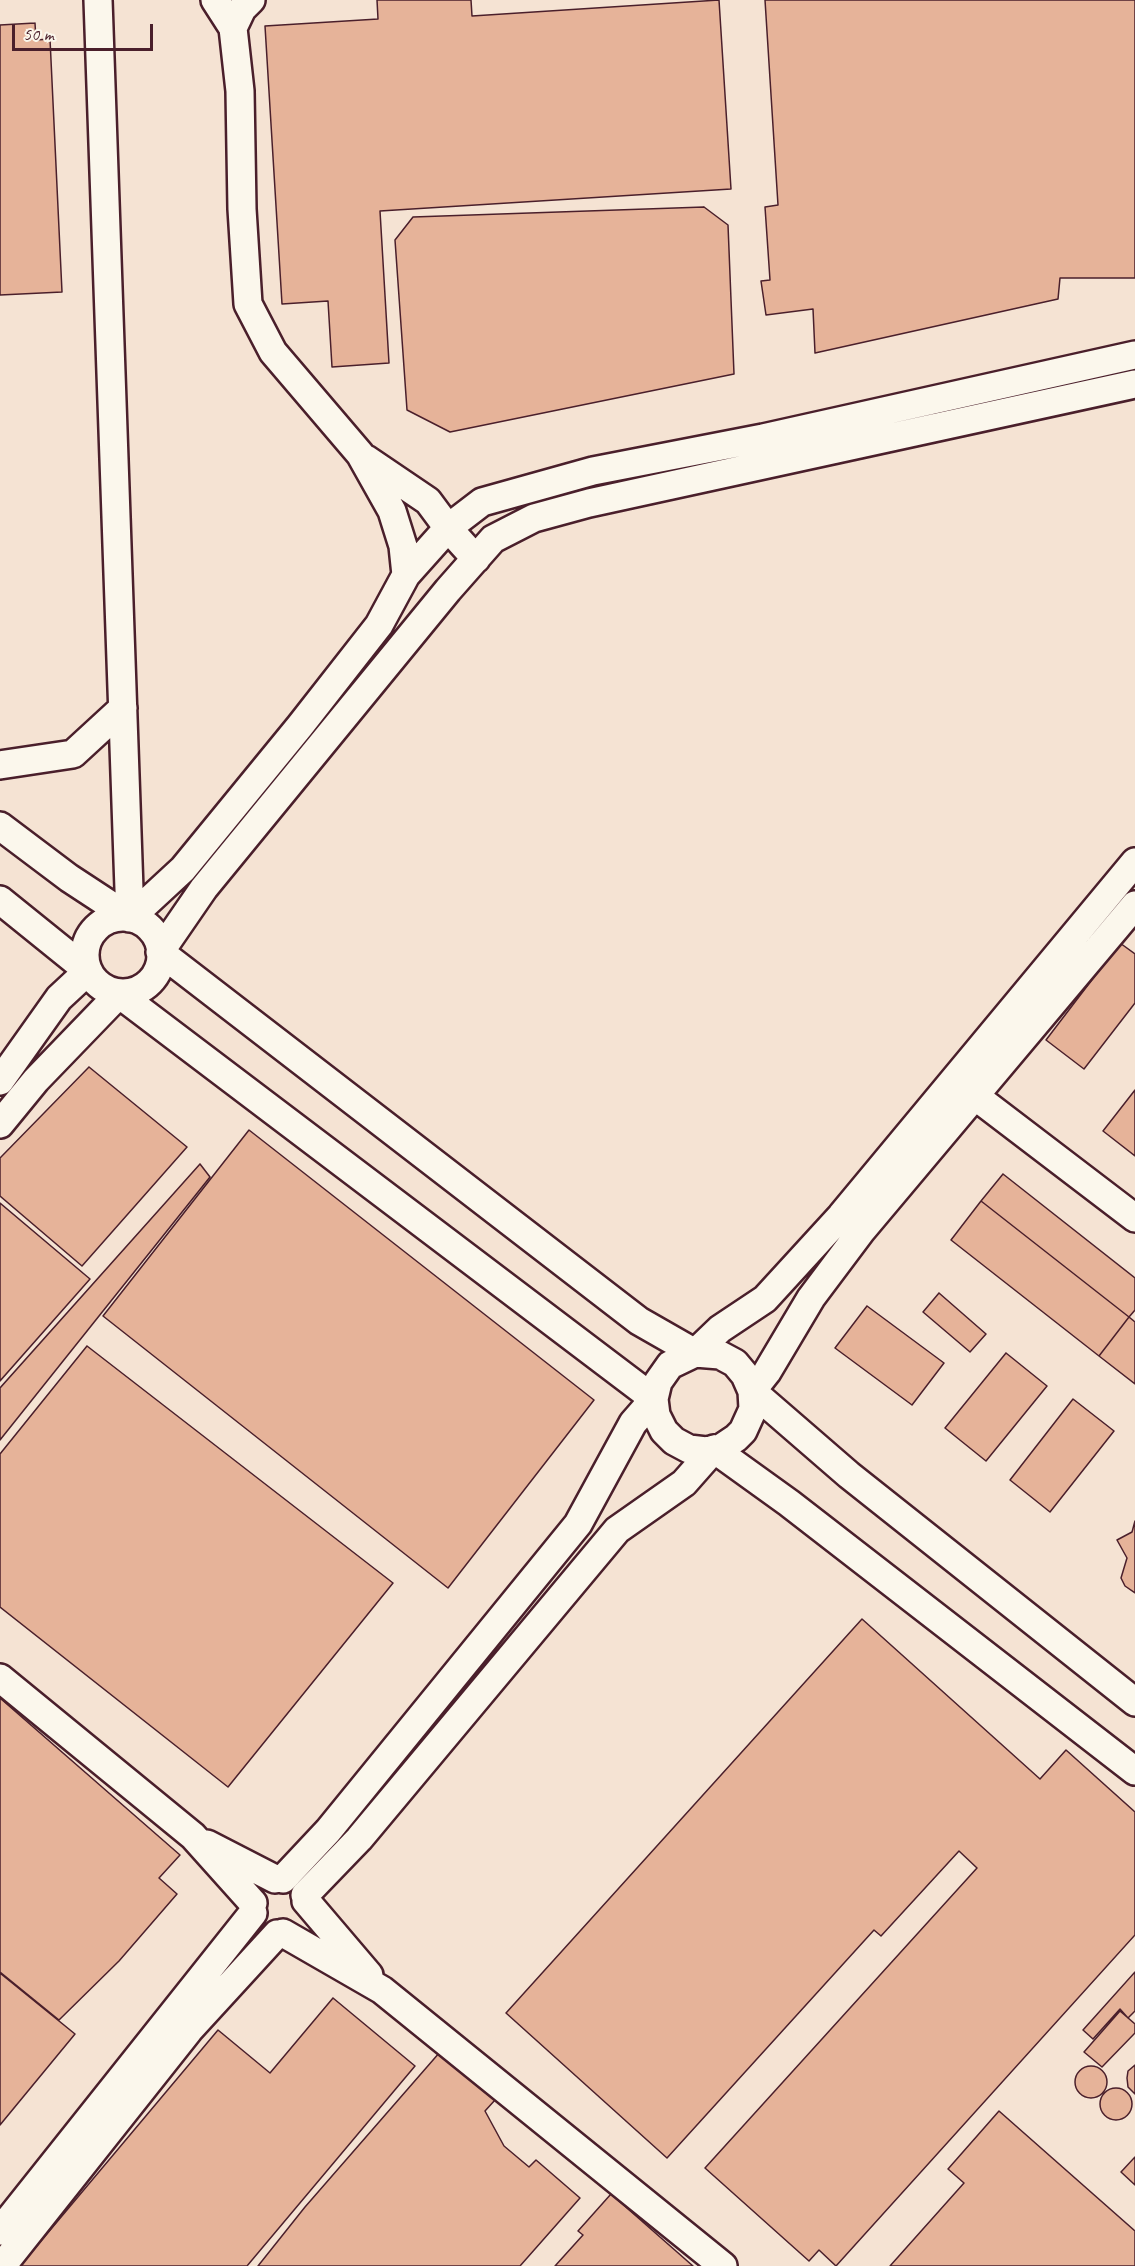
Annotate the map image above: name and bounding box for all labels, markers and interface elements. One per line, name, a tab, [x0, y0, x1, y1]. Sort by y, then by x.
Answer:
scale bar	[15, 12, 156, 50]
text: 50 m	[23, 23, 54, 45]

